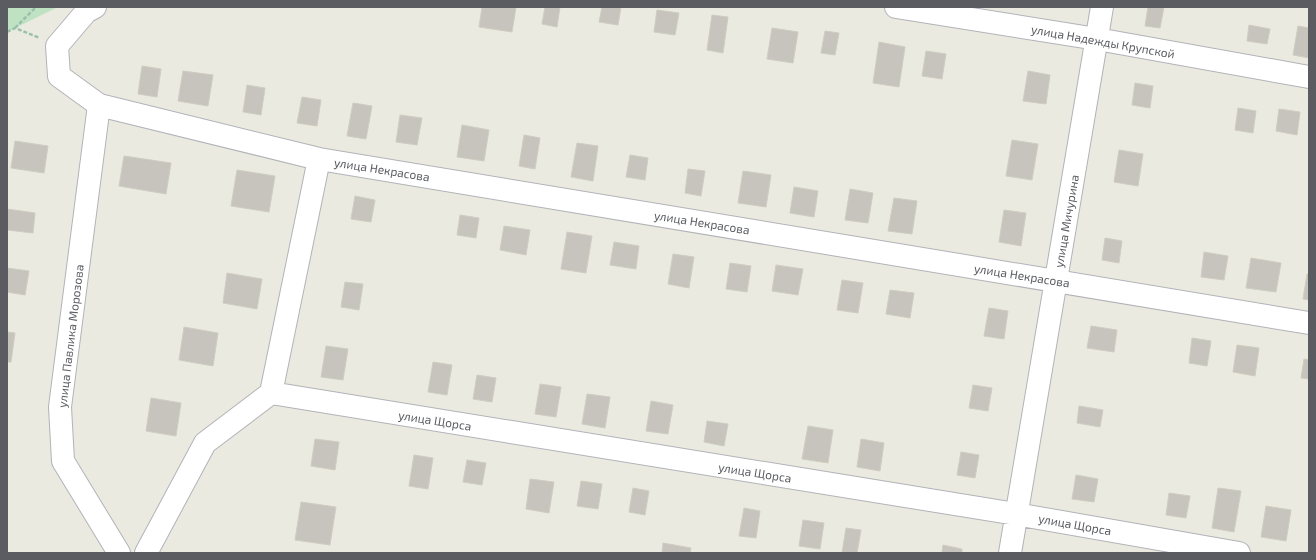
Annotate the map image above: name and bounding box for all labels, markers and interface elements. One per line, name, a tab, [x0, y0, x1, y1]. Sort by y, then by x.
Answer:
street label: улица Надежды Крупской	[1030, 21, 1176, 62]
street label: улица Некрасова	[333, 155, 431, 184]
street label: улица Мичурина	[1051, 173, 1082, 269]
street label: улица Некрасова	[653, 208, 751, 237]
street label: улица Некрасова	[973, 261, 1071, 290]
street label: улица Павлика Морозова	[54, 264, 87, 409]
street label: улица Щорса	[397, 407, 473, 434]
street label: улица Щорса	[717, 459, 793, 486]
street label: улица Щорса	[1037, 511, 1113, 538]

